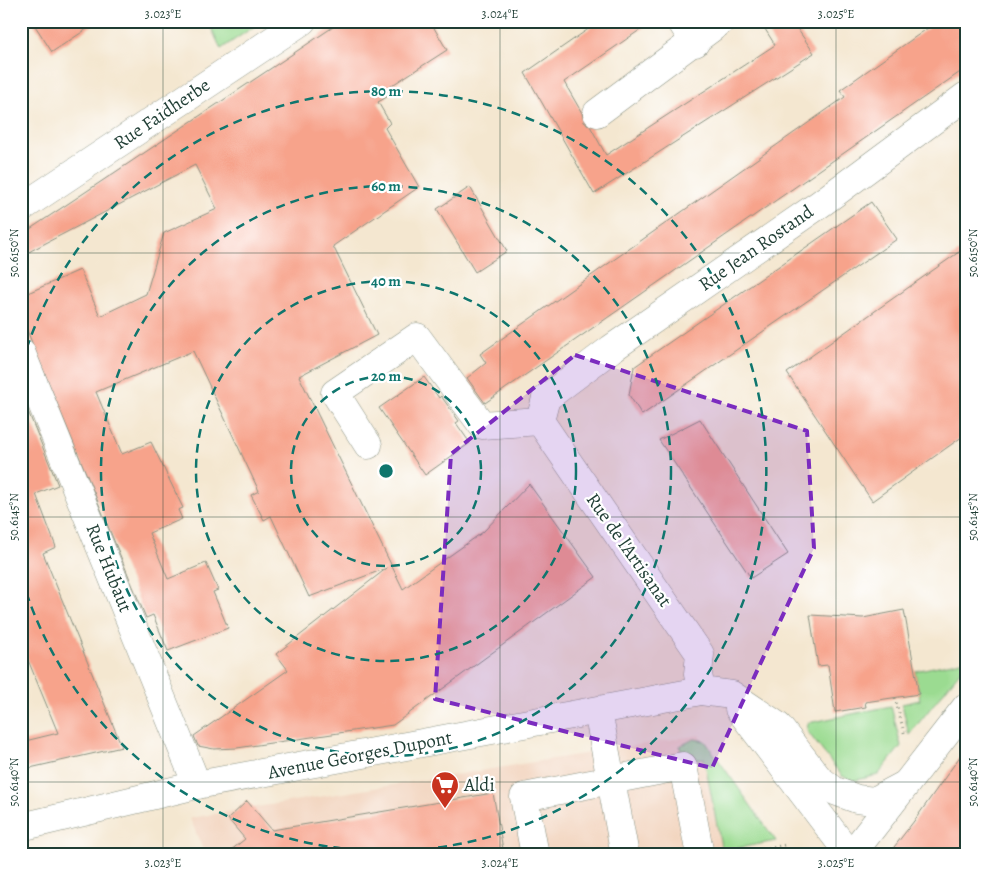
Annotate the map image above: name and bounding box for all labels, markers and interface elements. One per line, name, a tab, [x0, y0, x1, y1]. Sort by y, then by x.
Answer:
text: 3.023°E	[145, 6, 181, 22]
text: 3.024°E	[482, 6, 518, 22]
text: 3.025°E	[818, 6, 854, 22]
street label: Rue Faidherbe	[109, 72, 215, 156]
text: 80 m	[371, 81, 401, 101]
text: 60 m	[371, 176, 401, 196]
street label: Rue Jean Rostand	[693, 198, 819, 297]
text: 50.6150°N	[6, 228, 22, 277]
text: 50.6150°N	[965, 228, 981, 277]
text: 40 m	[371, 271, 401, 291]
text: 20 m	[371, 366, 401, 386]
centre of rings	[377, 462, 395, 480]
street label: Rue de l'Artisanat	[580, 488, 678, 612]
text: 50.6145°N	[6, 493, 22, 541]
text: 50.6145°N	[965, 493, 981, 541]
street label: Rue Hubaut	[79, 520, 139, 616]
street label: Avenue Georges Dupont	[265, 724, 454, 786]
text: 50.6140°N	[6, 757, 22, 806]
text: 50.6140°N	[965, 757, 981, 806]
supermarket icon: Aldi	[430, 770, 460, 809]
place label: Aldi	[463, 772, 495, 798]
text: 3.023°E	[145, 855, 181, 871]
text: 3.024°E	[482, 855, 518, 871]
text: 3.025°E	[818, 855, 854, 871]

